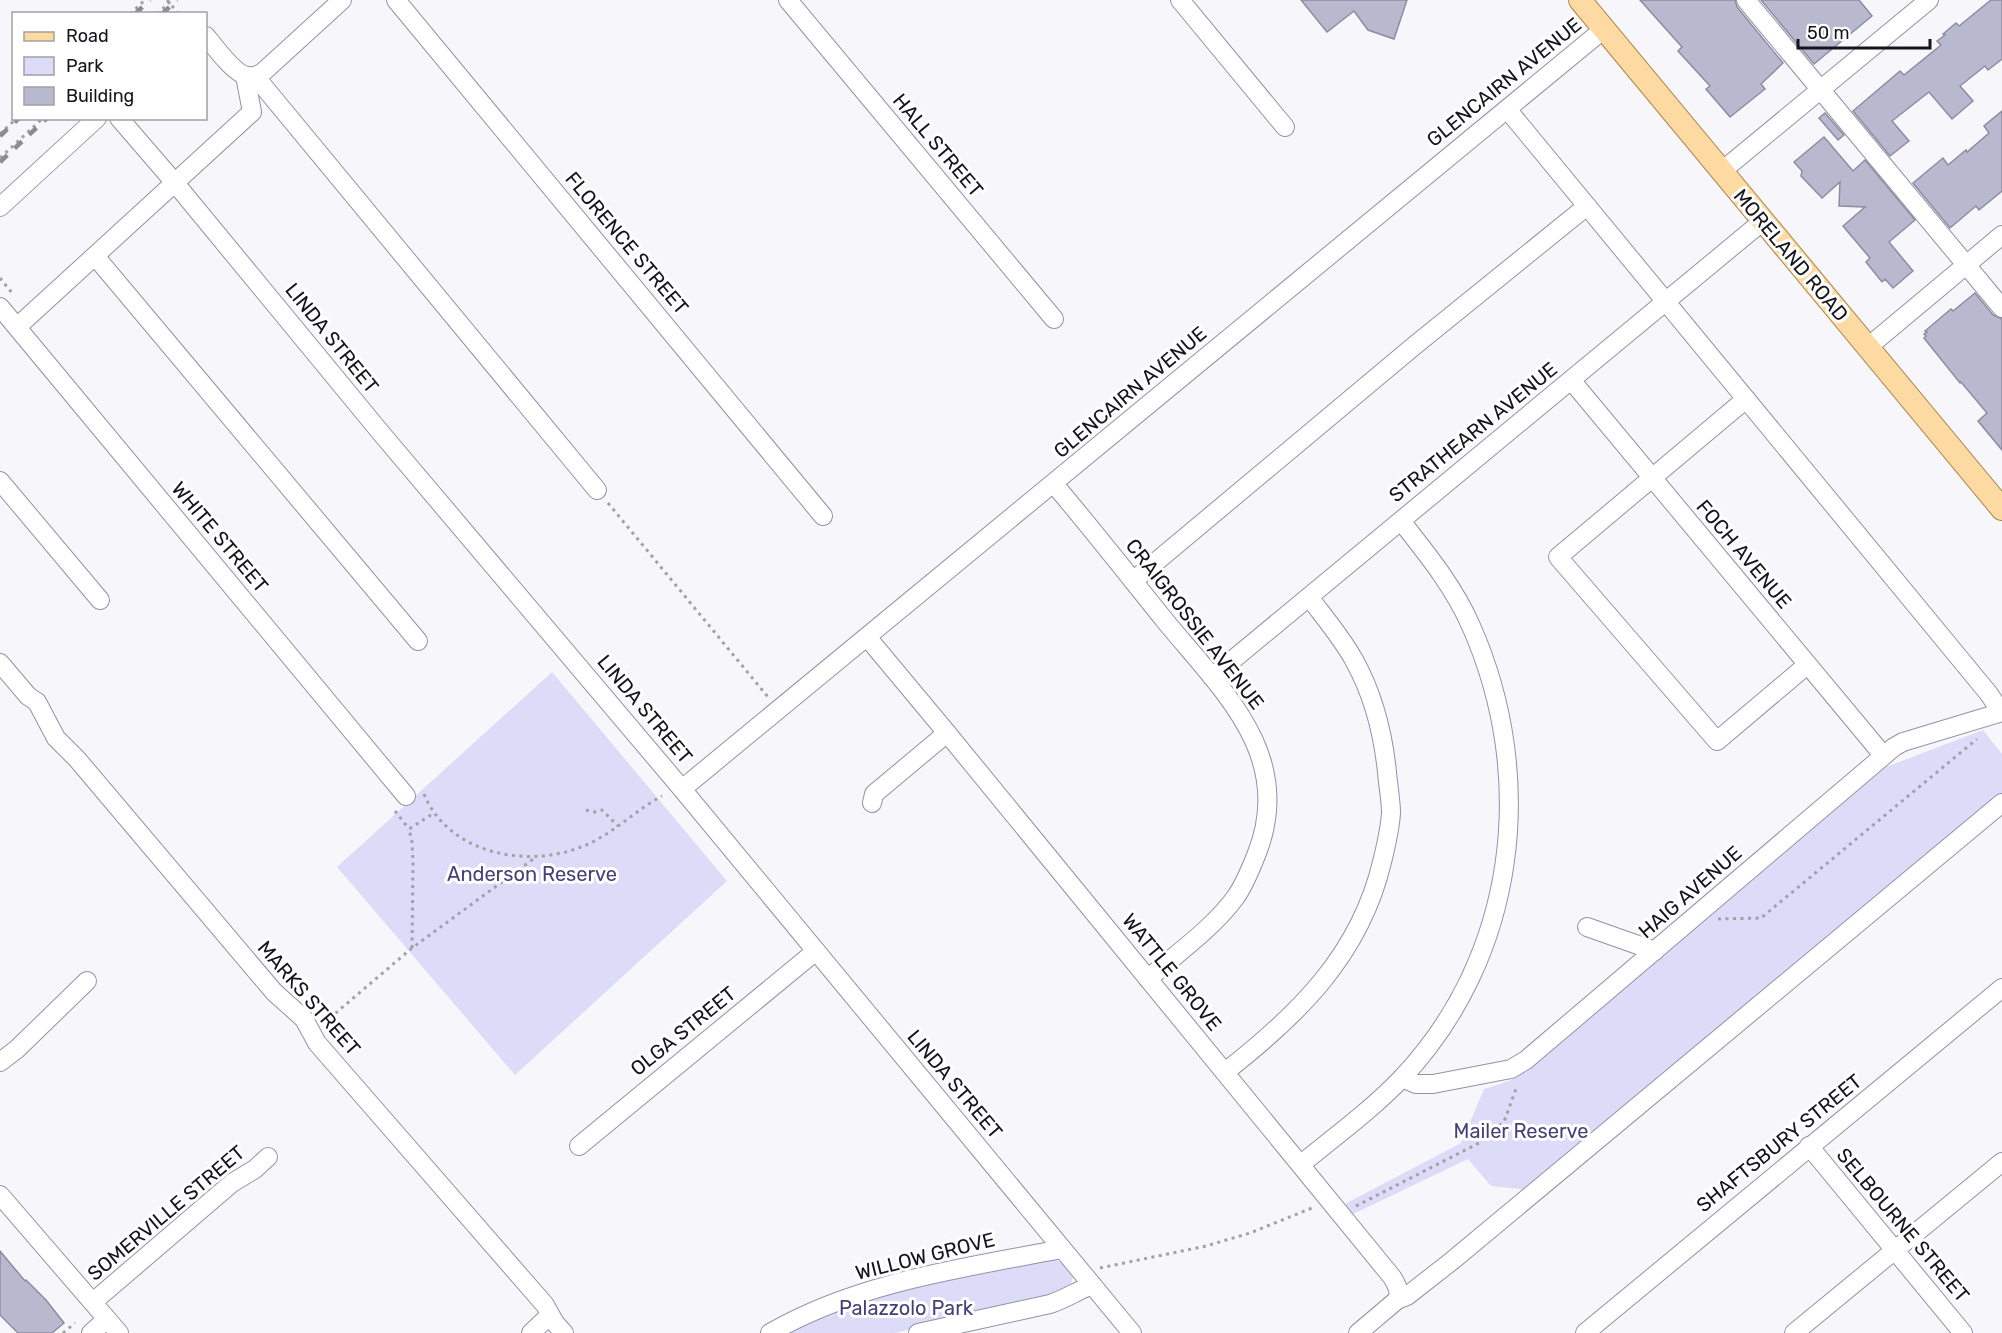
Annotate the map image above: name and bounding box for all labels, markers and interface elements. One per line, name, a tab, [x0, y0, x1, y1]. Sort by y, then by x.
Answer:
legend	[12, 12, 207, 120]
street label: GLENCAIRN AVENUE	[1422, 12, 1586, 152]
scale bar	[1798, 12, 1930, 50]
text: 50 m	[1807, 22, 1850, 44]
text: Road	[66, 25, 109, 47]
text: Park	[66, 55, 104, 77]
text: Building	[66, 85, 134, 107]
street label: HALL STREET	[888, 88, 988, 202]
street label: FLORENCE STREET	[560, 167, 694, 319]
street label: MORELAND ROAD	[1729, 184, 1853, 326]
street label: LINDA STREET	[280, 278, 384, 398]
street label: GLENCAIRN AVENUE	[1049, 321, 1211, 463]
street label: STRATHEARN AVENUE	[1384, 357, 1562, 507]
street label: WHITE STREET	[167, 477, 274, 598]
street label: FOCH AVENUE	[1691, 495, 1797, 613]
street label: CRAIGROSSIE AVENUE	[1121, 534, 1269, 714]
street label: LINDA STREET	[593, 650, 698, 769]
street label: HAIG AVENUE	[1634, 841, 1746, 943]
park label: Anderson Reserve	[447, 862, 617, 886]
street label: WATTLE GROVE	[1117, 909, 1227, 1035]
street label: MARKS STREET	[253, 936, 366, 1061]
street label: OLGA STREET	[626, 981, 741, 1081]
street label: LINDA STREET	[903, 1025, 1008, 1144]
street label: SHAFTSBURY STREET	[1691, 1069, 1867, 1217]
park label: Mailer Reserve	[1454, 1119, 1588, 1143]
street label: SOMERVILLE STREET	[83, 1140, 250, 1286]
street label: SELBOURNE STREET	[1832, 1143, 1975, 1307]
street label: WILLOW GROVE	[853, 1227, 997, 1285]
park label: Palazzolo Park	[839, 1296, 974, 1320]

